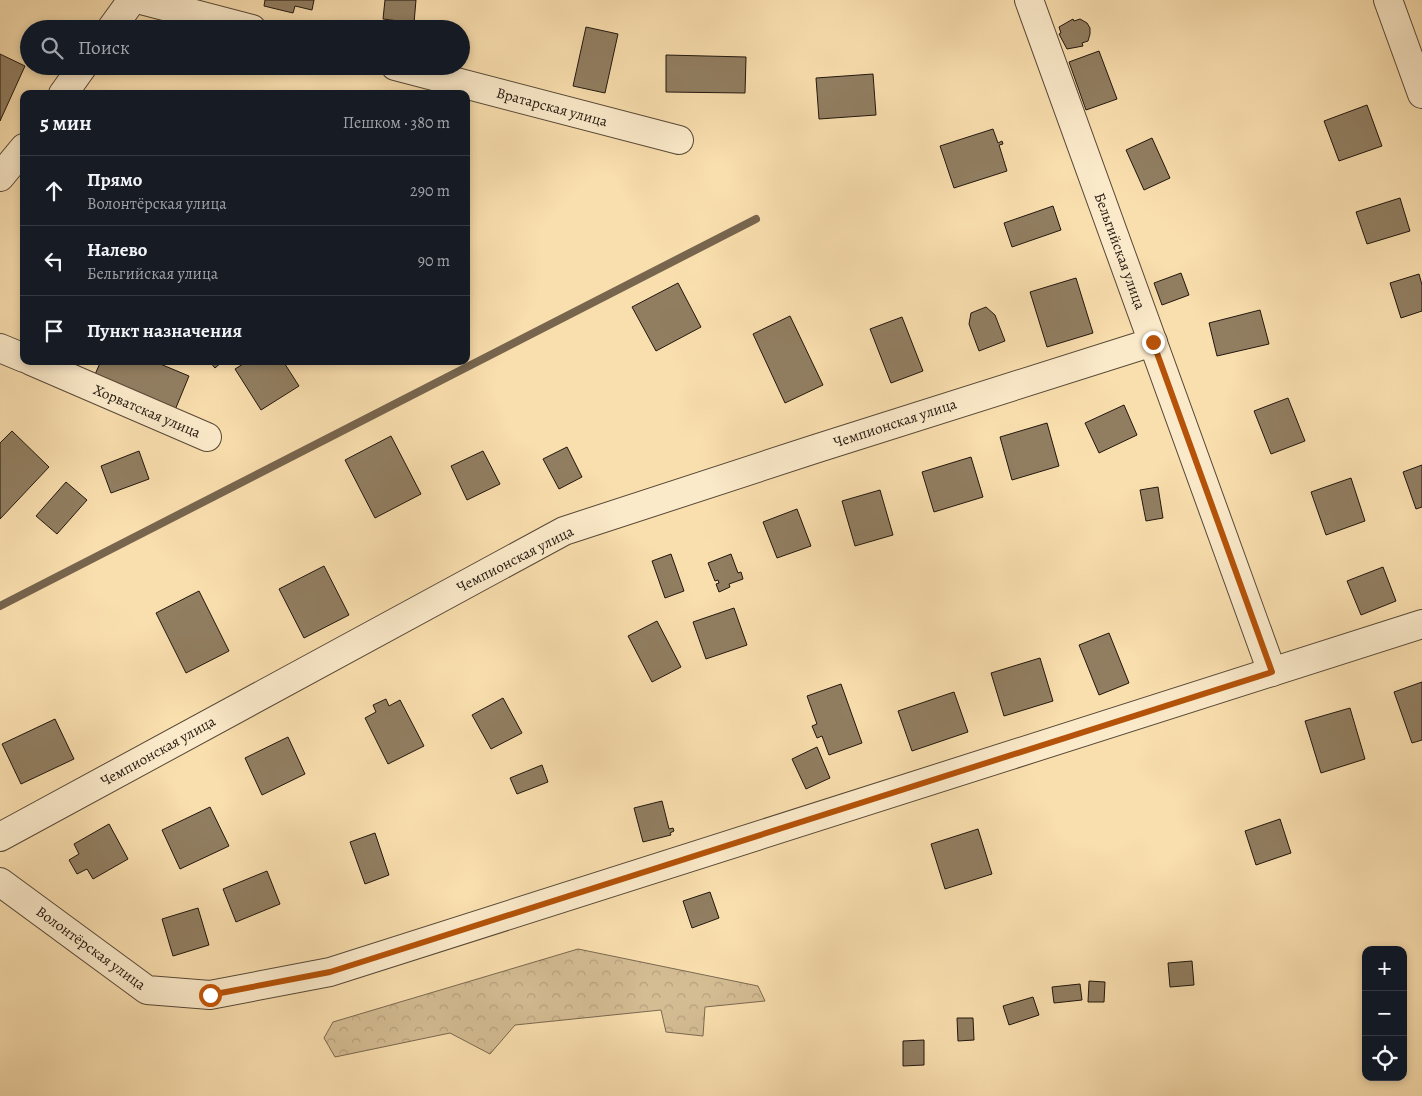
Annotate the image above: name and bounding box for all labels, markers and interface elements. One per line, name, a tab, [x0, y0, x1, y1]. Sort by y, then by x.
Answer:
search box	[20, 20, 470, 75]
icon: search	[38, 34, 66, 62]
text: Поиск	[78, 35, 130, 61]
street label: Вратарская улица	[494, 83, 610, 131]
text: 5 мин	[40, 109, 92, 137]
text: Пешком · 380 m	[343, 112, 450, 134]
text: Прямо	[87, 167, 142, 193]
icon: ahead	[40, 177, 68, 205]
text: 290 m	[410, 180, 450, 202]
street label: Бельгийская улица	[1090, 190, 1150, 312]
text: Волонтёрская улица	[87, 193, 227, 215]
text: Налево	[87, 237, 147, 263]
icon: left	[40, 247, 68, 275]
text: 90 m	[418, 250, 450, 272]
text: Бельгийская улица	[87, 263, 218, 285]
icon: arrive	[40, 317, 68, 345]
text: Пункт назначения	[87, 318, 242, 344]
route end	[1142, 331, 1165, 354]
street label: Хорватская улица	[90, 379, 204, 443]
street label: Чемпионская улица	[831, 394, 959, 452]
street label: Чемпионская улица	[453, 521, 577, 597]
street label: Чемпионская улица	[97, 711, 219, 791]
street label: Волонтёрская улица	[32, 901, 150, 995]
map controls	[1362, 946, 1407, 1081]
button: +	[1362, 946, 1407, 991]
route start	[199, 984, 222, 1007]
button: −	[1362, 991, 1407, 1036]
button: locate	[1362, 1036, 1407, 1081]

